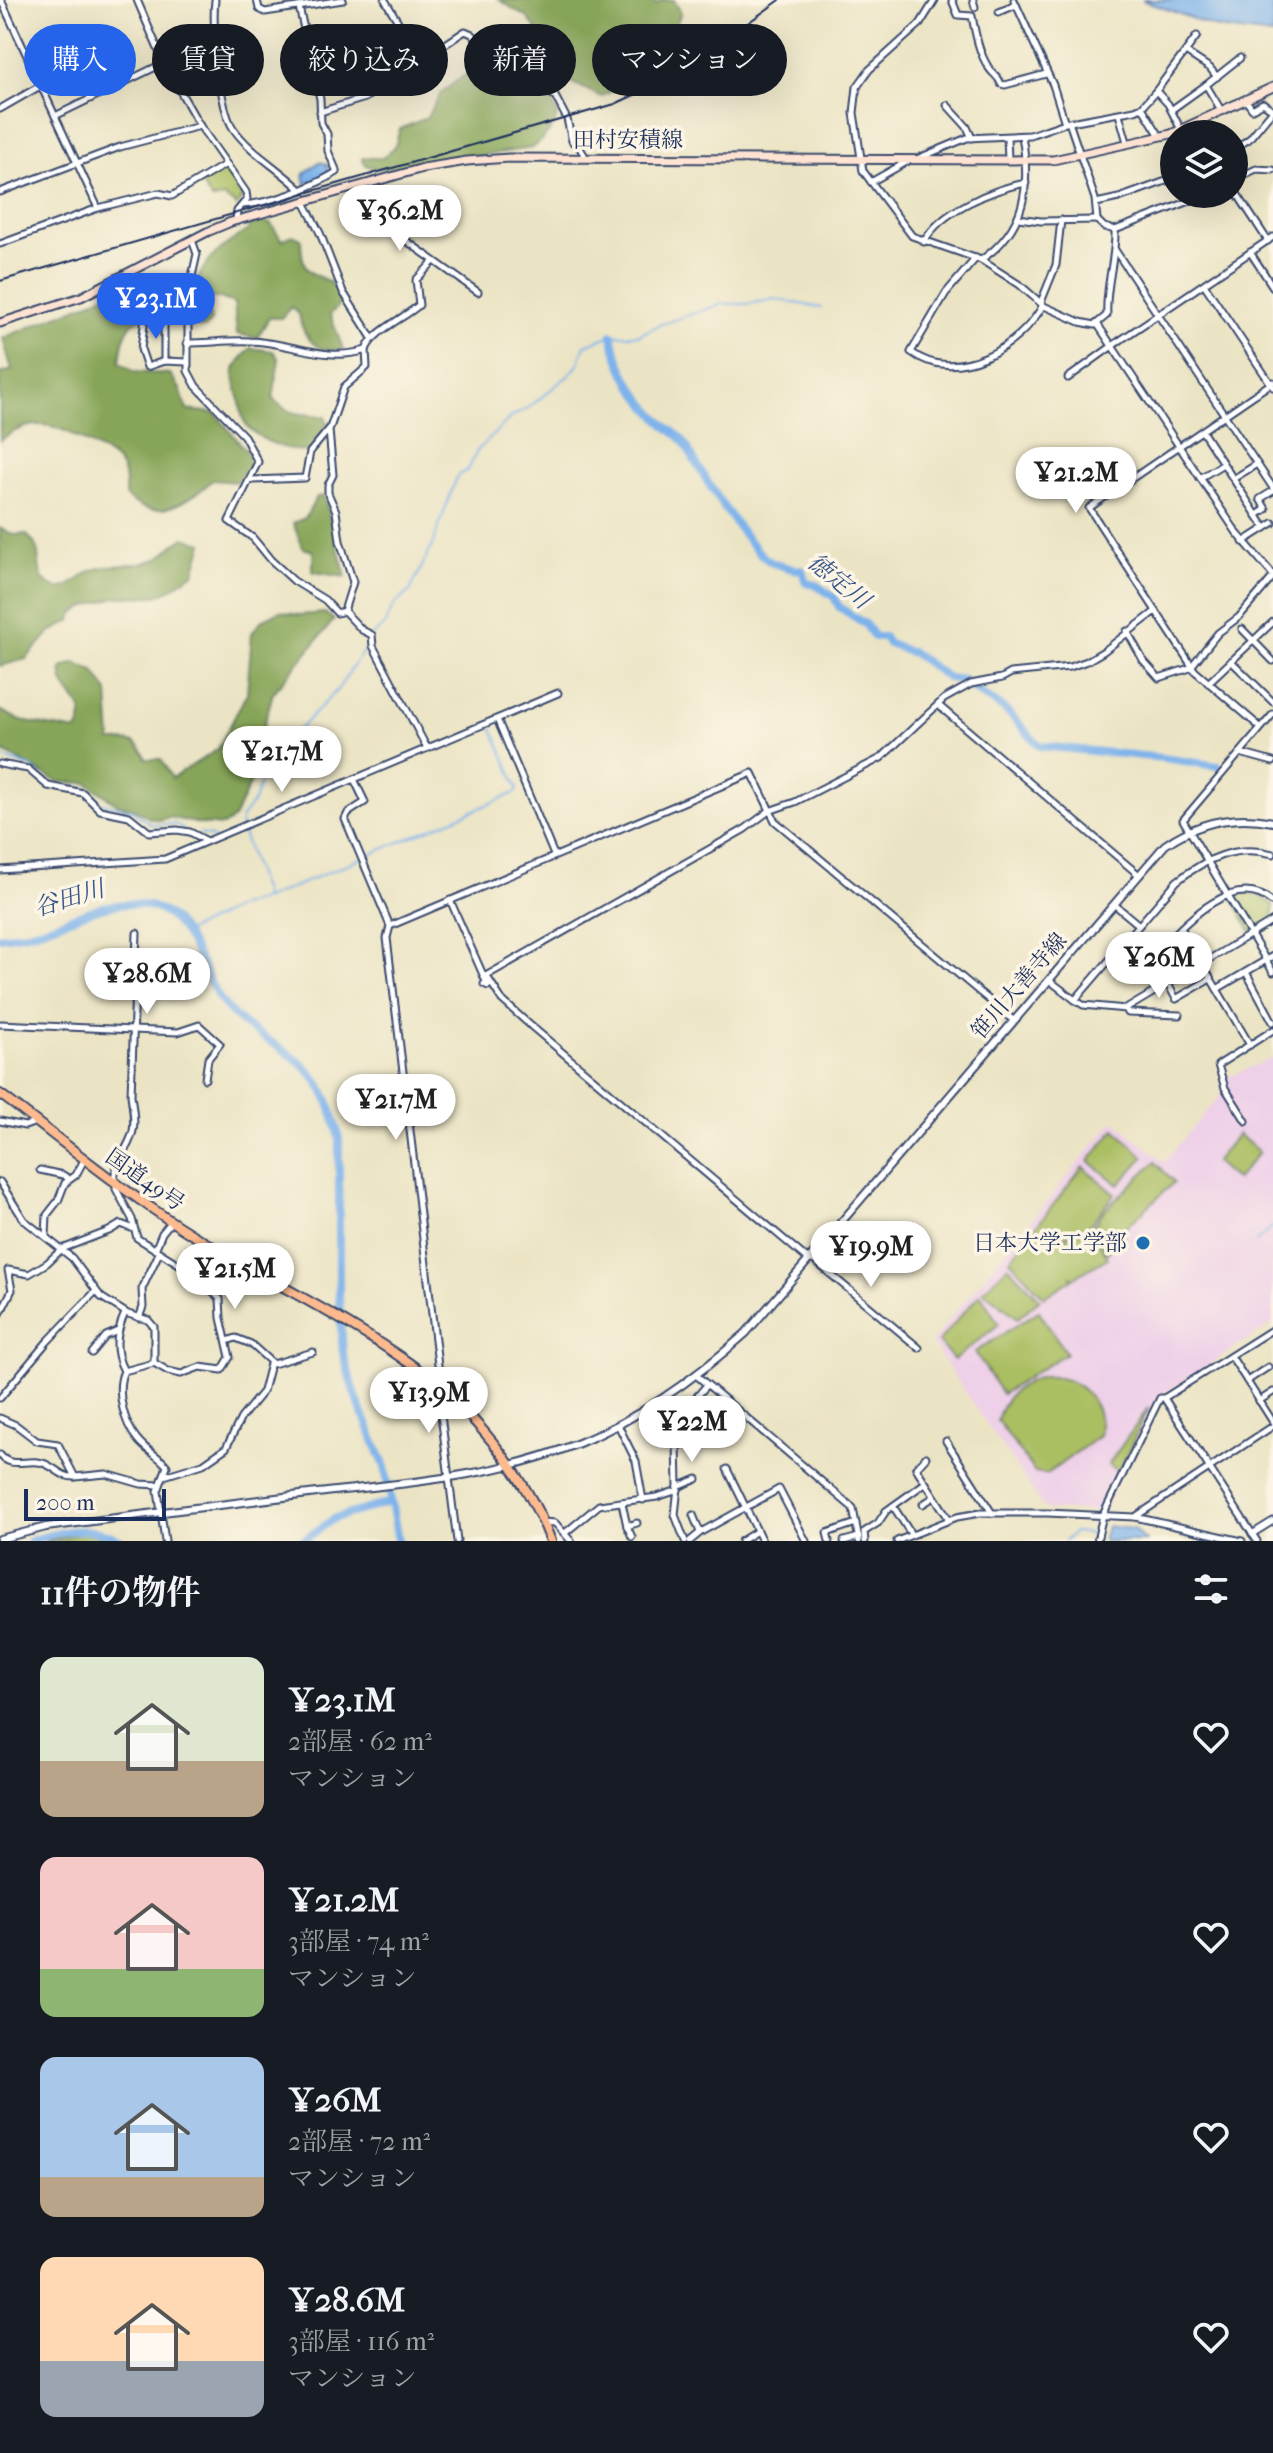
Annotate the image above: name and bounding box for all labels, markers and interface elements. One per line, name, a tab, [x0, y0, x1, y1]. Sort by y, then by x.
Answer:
chip: 購入	[24, 24, 136, 96]
chip: 賃貸	[152, 24, 264, 96]
chip: 絞り込み	[280, 24, 448, 96]
chip: 新着	[464, 24, 576, 96]
chip: マンション	[592, 24, 787, 96]
map controls	[1160, 120, 1248, 208]
button: layers	[1160, 120, 1248, 208]
street label: 田村安積線	[573, 127, 683, 153]
pin: ¥36.2M	[335, 185, 465, 253]
text: ¥36.2M	[356, 195, 444, 226]
pin: ¥23.1M	[91, 273, 221, 341]
text: ¥23.1M	[115, 283, 197, 314]
pin: ¥21.2M	[1011, 447, 1141, 515]
text: ¥21.2M	[1033, 457, 1119, 488]
water label: 徳定川	[802, 547, 878, 616]
pin: ¥21.7M	[217, 726, 347, 794]
text: ¥21.7M	[241, 736, 323, 767]
water label: 谷田川	[30, 873, 110, 922]
street label: 笹川大善寺線	[966, 928, 1072, 1044]
pin: ¥26M	[1112, 932, 1206, 1000]
text: ¥26M	[1123, 942, 1195, 973]
pin: ¥28.6M	[82, 948, 212, 1016]
text: ¥28.6M	[102, 958, 192, 989]
pin: ¥21.7M	[331, 1074, 461, 1142]
text: ¥21.7M	[355, 1084, 437, 1115]
street label: 国道49号	[100, 1143, 190, 1217]
pin: ¥19.9M	[806, 1221, 936, 1289]
place label: 日本大学工学部	[973, 1230, 1127, 1256]
text: ¥19.9M	[828, 1231, 914, 1262]
marker: 日本大学工学部	[1134, 1234, 1152, 1252]
pin: ¥21.5M	[170, 1243, 300, 1311]
text: ¥21.5M	[194, 1253, 276, 1284]
pin: ¥13.9M	[364, 1367, 494, 1435]
text: ¥13.9M	[388, 1377, 470, 1408]
pin: ¥22M	[645, 1396, 739, 1464]
text: ¥22M	[657, 1406, 727, 1437]
scale bar	[24, 1485, 166, 1521]
text: 200 m	[36, 1490, 95, 1516]
icon: filters	[1189, 1567, 1233, 1611]
text: 11件の物件	[40, 1573, 200, 1613]
text: ¥23.1M	[288, 1680, 396, 1720]
icon: home	[104, 1689, 200, 1785]
icon: heart	[1189, 1715, 1233, 1759]
text: 2部屋 · 62 m²	[288, 1726, 432, 1757]
text: マンション	[288, 1763, 417, 1794]
text: ¥21.2M	[288, 1880, 399, 1920]
icon: home	[104, 1889, 200, 1985]
icon: heart	[1189, 1915, 1233, 1959]
text: 3部屋 · 74 m²	[288, 1926, 429, 1957]
text: マンション	[288, 1963, 417, 1994]
text: ¥26M	[288, 2080, 381, 2120]
icon: home	[104, 2089, 200, 2185]
icon: heart	[1189, 2115, 1233, 2159]
text: 2部屋 · 72 m²	[288, 2126, 430, 2157]
text: マンション	[288, 2163, 417, 2194]
text: ¥28.6M	[288, 2280, 405, 2320]
icon: home	[104, 2289, 200, 2385]
icon: heart	[1189, 2315, 1233, 2359]
text: 3部屋 · 116 m²	[288, 2326, 434, 2357]
text: マンション	[288, 2363, 417, 2394]

